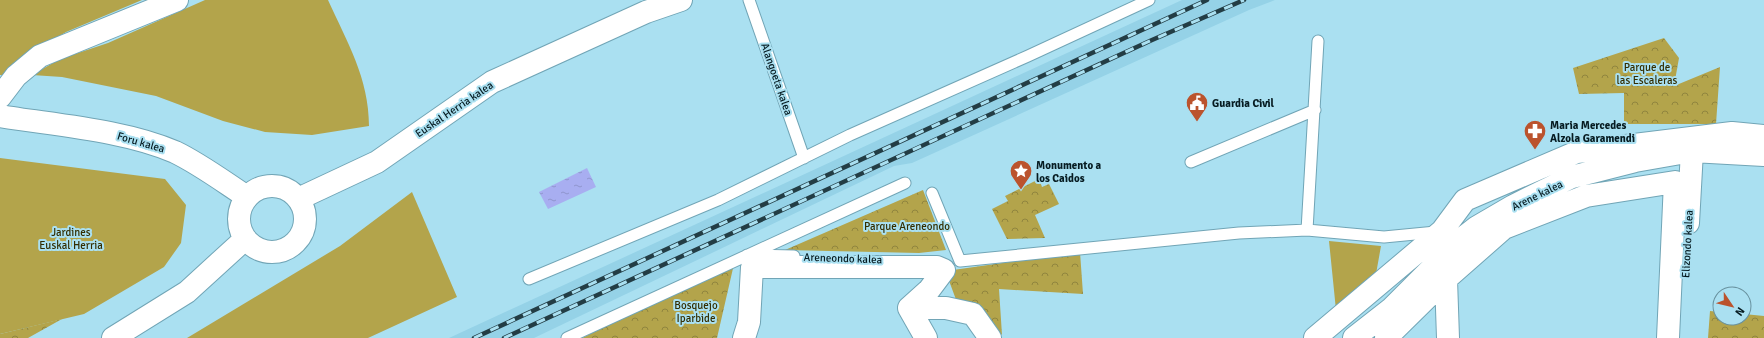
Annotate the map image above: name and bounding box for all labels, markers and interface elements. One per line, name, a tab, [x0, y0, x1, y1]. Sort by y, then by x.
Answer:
street label: Alangoeta kalea	[758, 41, 795, 117]
park label: Parque de las Escaleras	[1617, 61, 1678, 87]
street label: Euskal Herria kalea	[413, 78, 496, 140]
public building icon: Guardia Civil	[1184, 90, 1210, 123]
place label: Guardia Civil	[1212, 97, 1275, 110]
pharmacy icon: Maria Mercedes Alzola Garamendi	[1522, 118, 1548, 151]
place label: Maria Mercedes Alzola Garamendi	[1550, 119, 1635, 145]
street label: Foru kalea	[116, 129, 167, 156]
place icon: Monumento a los Caidos	[1008, 158, 1034, 191]
place label: Monumento a los Caidos	[1036, 159, 1102, 185]
street label: Arene kalea	[1510, 177, 1565, 213]
street label: Elizondo kalea	[1679, 209, 1696, 278]
park label: Parque Areneondo	[864, 220, 950, 233]
park label: Jardines Euskal Herria	[39, 226, 103, 252]
street label: Areneondo kalea	[803, 251, 883, 266]
north arrow	[1712, 286, 1752, 326]
park label: Bosquejo Iparbide	[674, 299, 718, 325]
text: N	[1732, 305, 1747, 318]

